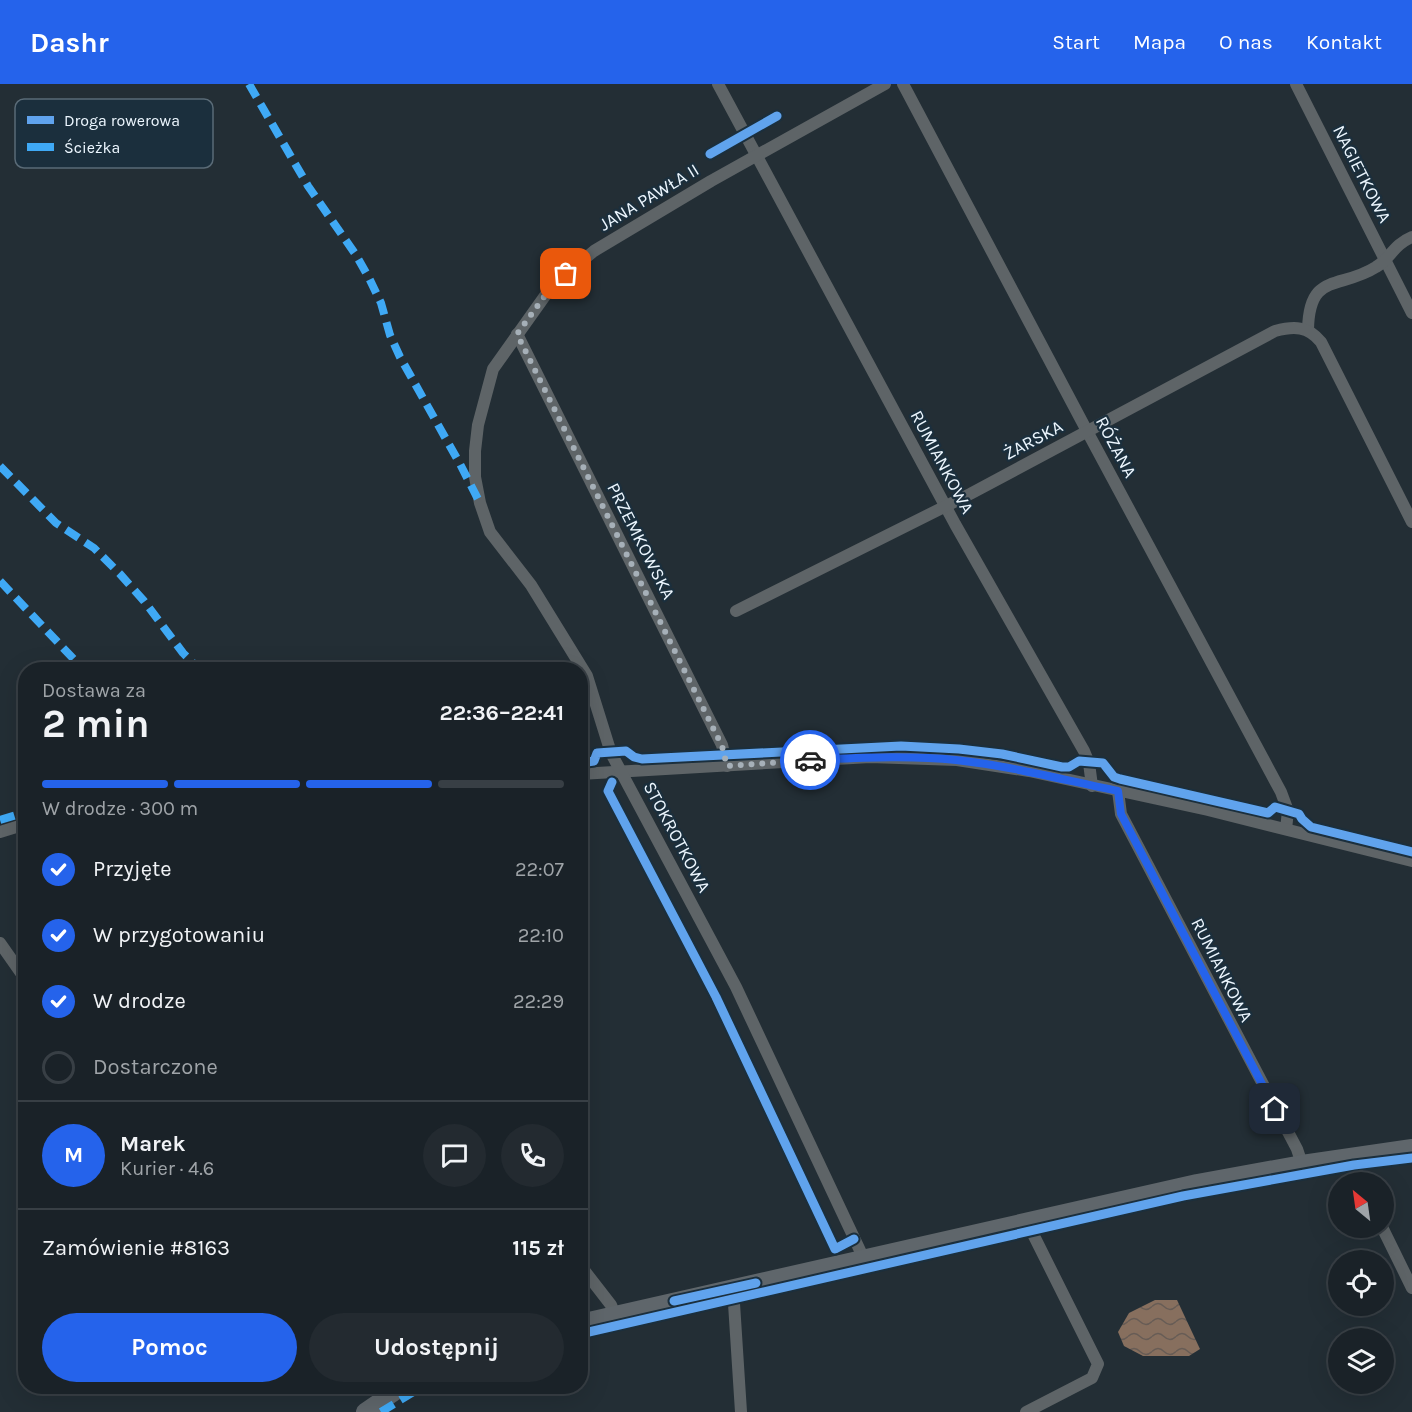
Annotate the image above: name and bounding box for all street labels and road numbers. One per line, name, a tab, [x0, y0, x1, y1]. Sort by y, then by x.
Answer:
street label: NAGIETKOWA	[1328, 121, 1396, 227]
street label: JANA PAWŁA II	[595, 159, 703, 235]
street label: RUMIANKOWA	[905, 406, 979, 518]
street label: RÓŻANA	[1091, 412, 1142, 481]
street label: ŻARSKA	[1000, 415, 1066, 465]
street label: PRZEMKOWSKA	[602, 479, 680, 603]
street label: STOKROTKOWA	[639, 778, 715, 896]
street label: RUMIANKOWA	[1186, 914, 1258, 1026]

